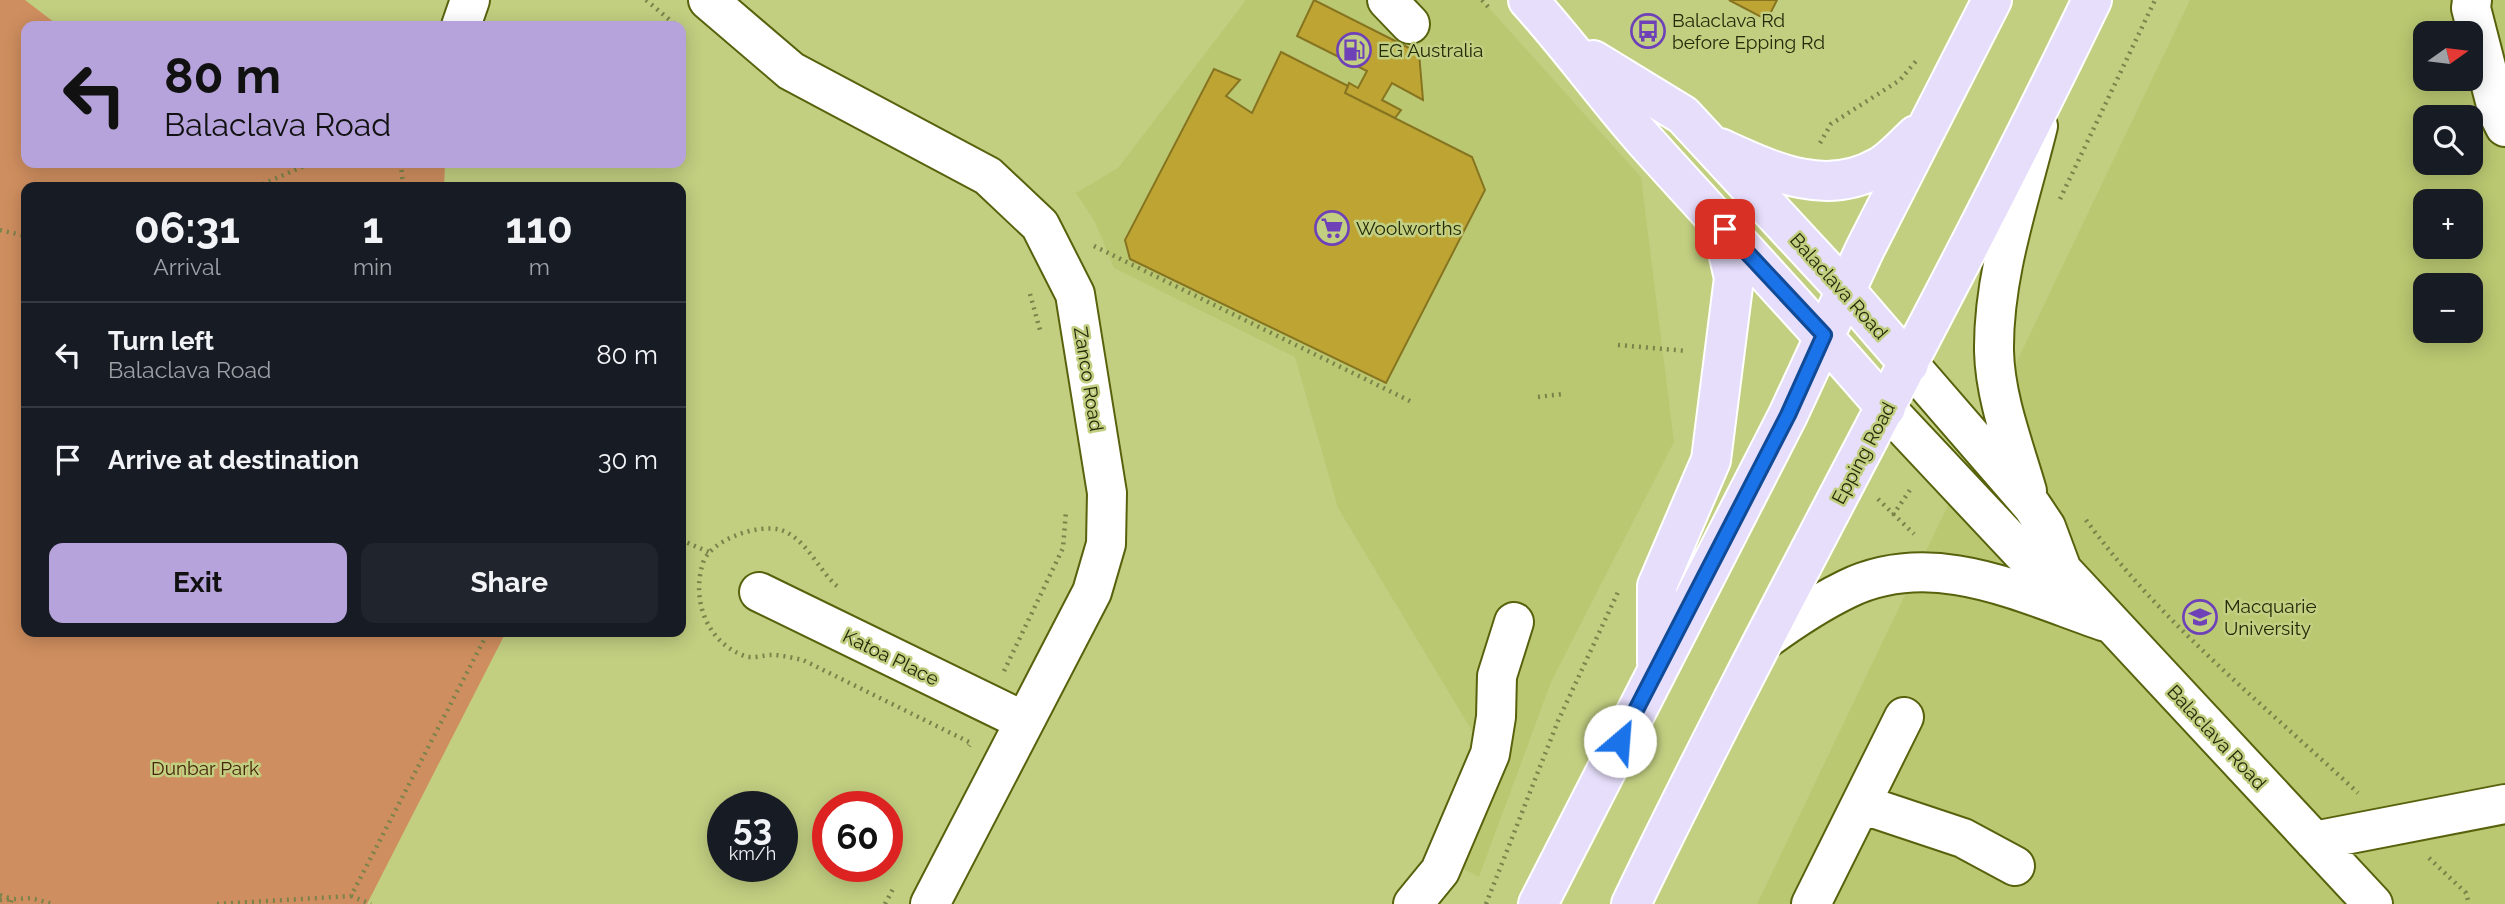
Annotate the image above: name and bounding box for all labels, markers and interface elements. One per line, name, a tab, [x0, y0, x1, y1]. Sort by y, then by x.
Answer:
place label: Balaclava Rd before Epping Rd	[1672, 9, 1825, 53]
bus stop icon: Balaclava Rd before Epping Rd	[1629, 12, 1667, 50]
north arrow	[2413, 21, 2483, 91]
map controls	[2413, 21, 2483, 343]
fuel station icon: EG Australia	[1335, 31, 1373, 69]
place label: EG Australia	[1378, 39, 1483, 61]
text: 80 m	[164, 47, 281, 104]
icon: left	[49, 49, 140, 140]
button: search	[2413, 105, 2483, 175]
text: Balaclava Road	[164, 106, 391, 143]
button: +	[2413, 189, 2483, 259]
pin	[1695, 199, 1755, 259]
text: 06:31	[134, 204, 240, 253]
text: 1	[362, 204, 383, 253]
text: 110	[506, 204, 573, 253]
supermarket icon: Woolworths	[1313, 209, 1351, 247]
icon: arrive	[1706, 210, 1744, 248]
place label: Woolworths	[1356, 217, 1462, 239]
street label: Balaclava Road	[1786, 229, 1892, 343]
text: Arrival	[153, 253, 221, 280]
text: min	[353, 253, 393, 280]
text: m	[529, 253, 550, 280]
button: −	[2413, 273, 2483, 343]
street label: Zanco Road	[1070, 325, 1108, 433]
text: Turn left	[108, 326, 214, 356]
icon: left	[49, 336, 87, 374]
text: 80 m	[596, 340, 658, 370]
text: Balaclava Road	[108, 356, 271, 383]
street label: Epping Road	[1827, 398, 1899, 508]
icon: arrive	[49, 441, 87, 479]
text: Arrive at destination	[108, 445, 359, 475]
text: 30 m	[598, 445, 658, 475]
button: Exit	[49, 543, 347, 623]
button: Share	[361, 543, 658, 623]
place label: Macquarie University	[2224, 595, 2317, 639]
school or university icon: Macquarie University	[2181, 598, 2219, 636]
street label: Katoa Place	[839, 624, 943, 690]
street label: Balaclava Road	[2163, 680, 2271, 794]
position arrow	[1583, 704, 1657, 778]
park label: Dunbar Park	[151, 757, 259, 779]
speed limit sign: 60	[812, 791, 903, 882]
text: 53	[733, 807, 772, 848]
text: km/h	[729, 843, 776, 864]

